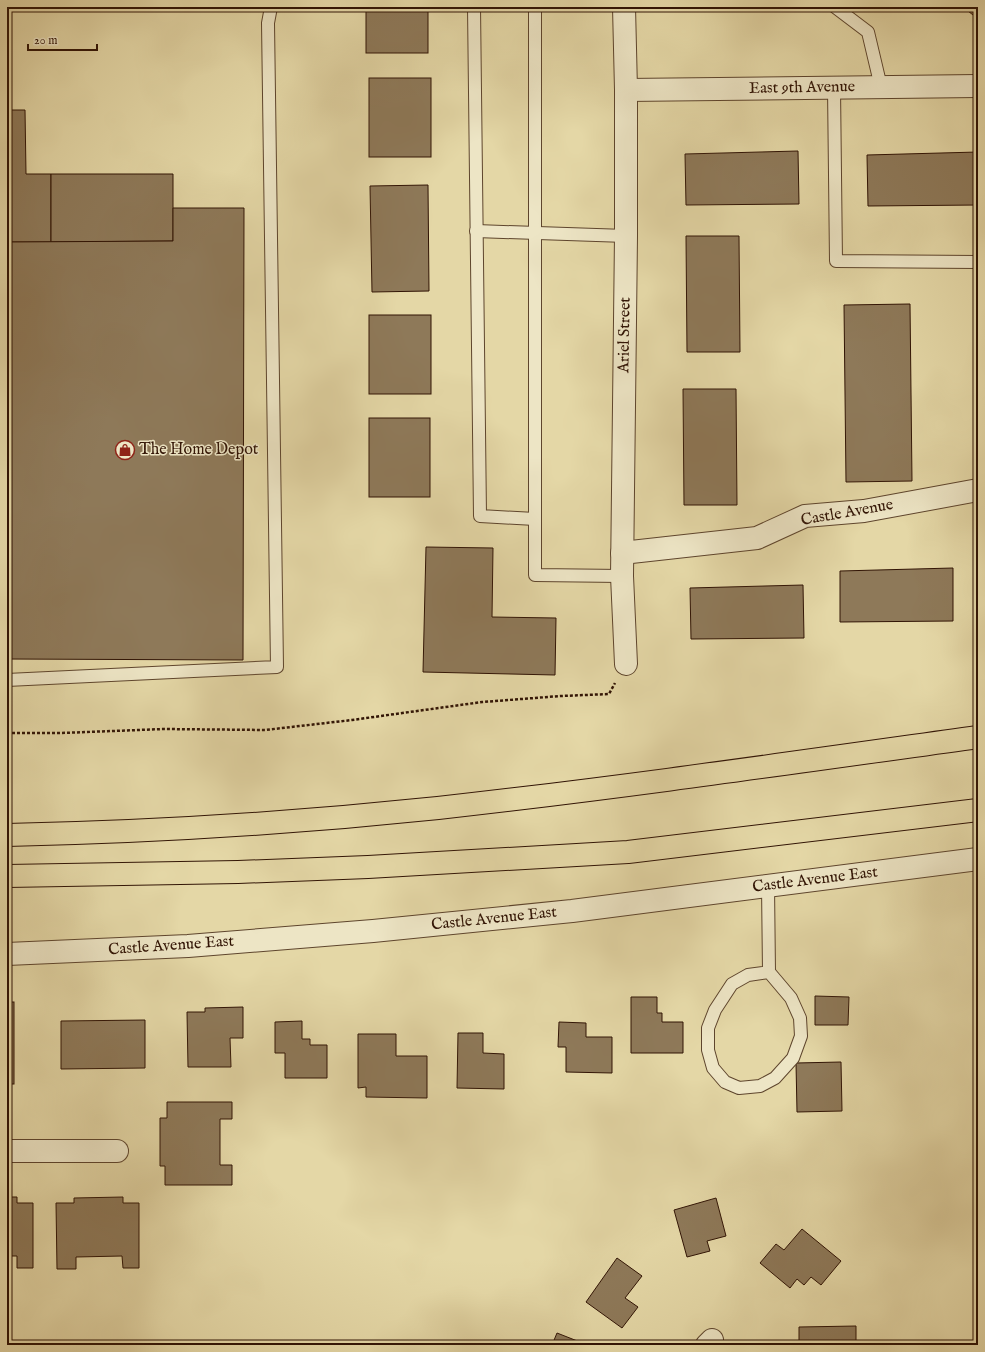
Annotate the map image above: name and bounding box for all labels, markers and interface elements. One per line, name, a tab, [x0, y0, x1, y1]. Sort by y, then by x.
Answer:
scale bar	[28, 26, 97, 52]
text: 20 m	[34, 33, 57, 48]
street label: East 9th Avenue	[749, 77, 855, 99]
street label: Ariel Street	[614, 296, 636, 374]
shop icon: The Home Depot	[114, 439, 136, 461]
place label: The Home Depot	[139, 440, 259, 460]
street label: Castle Avenue	[799, 495, 895, 531]
street label: Castle Avenue East	[751, 862, 879, 898]
street label: Castle Avenue East	[430, 902, 558, 936]
street label: Castle Avenue East	[107, 932, 235, 960]

